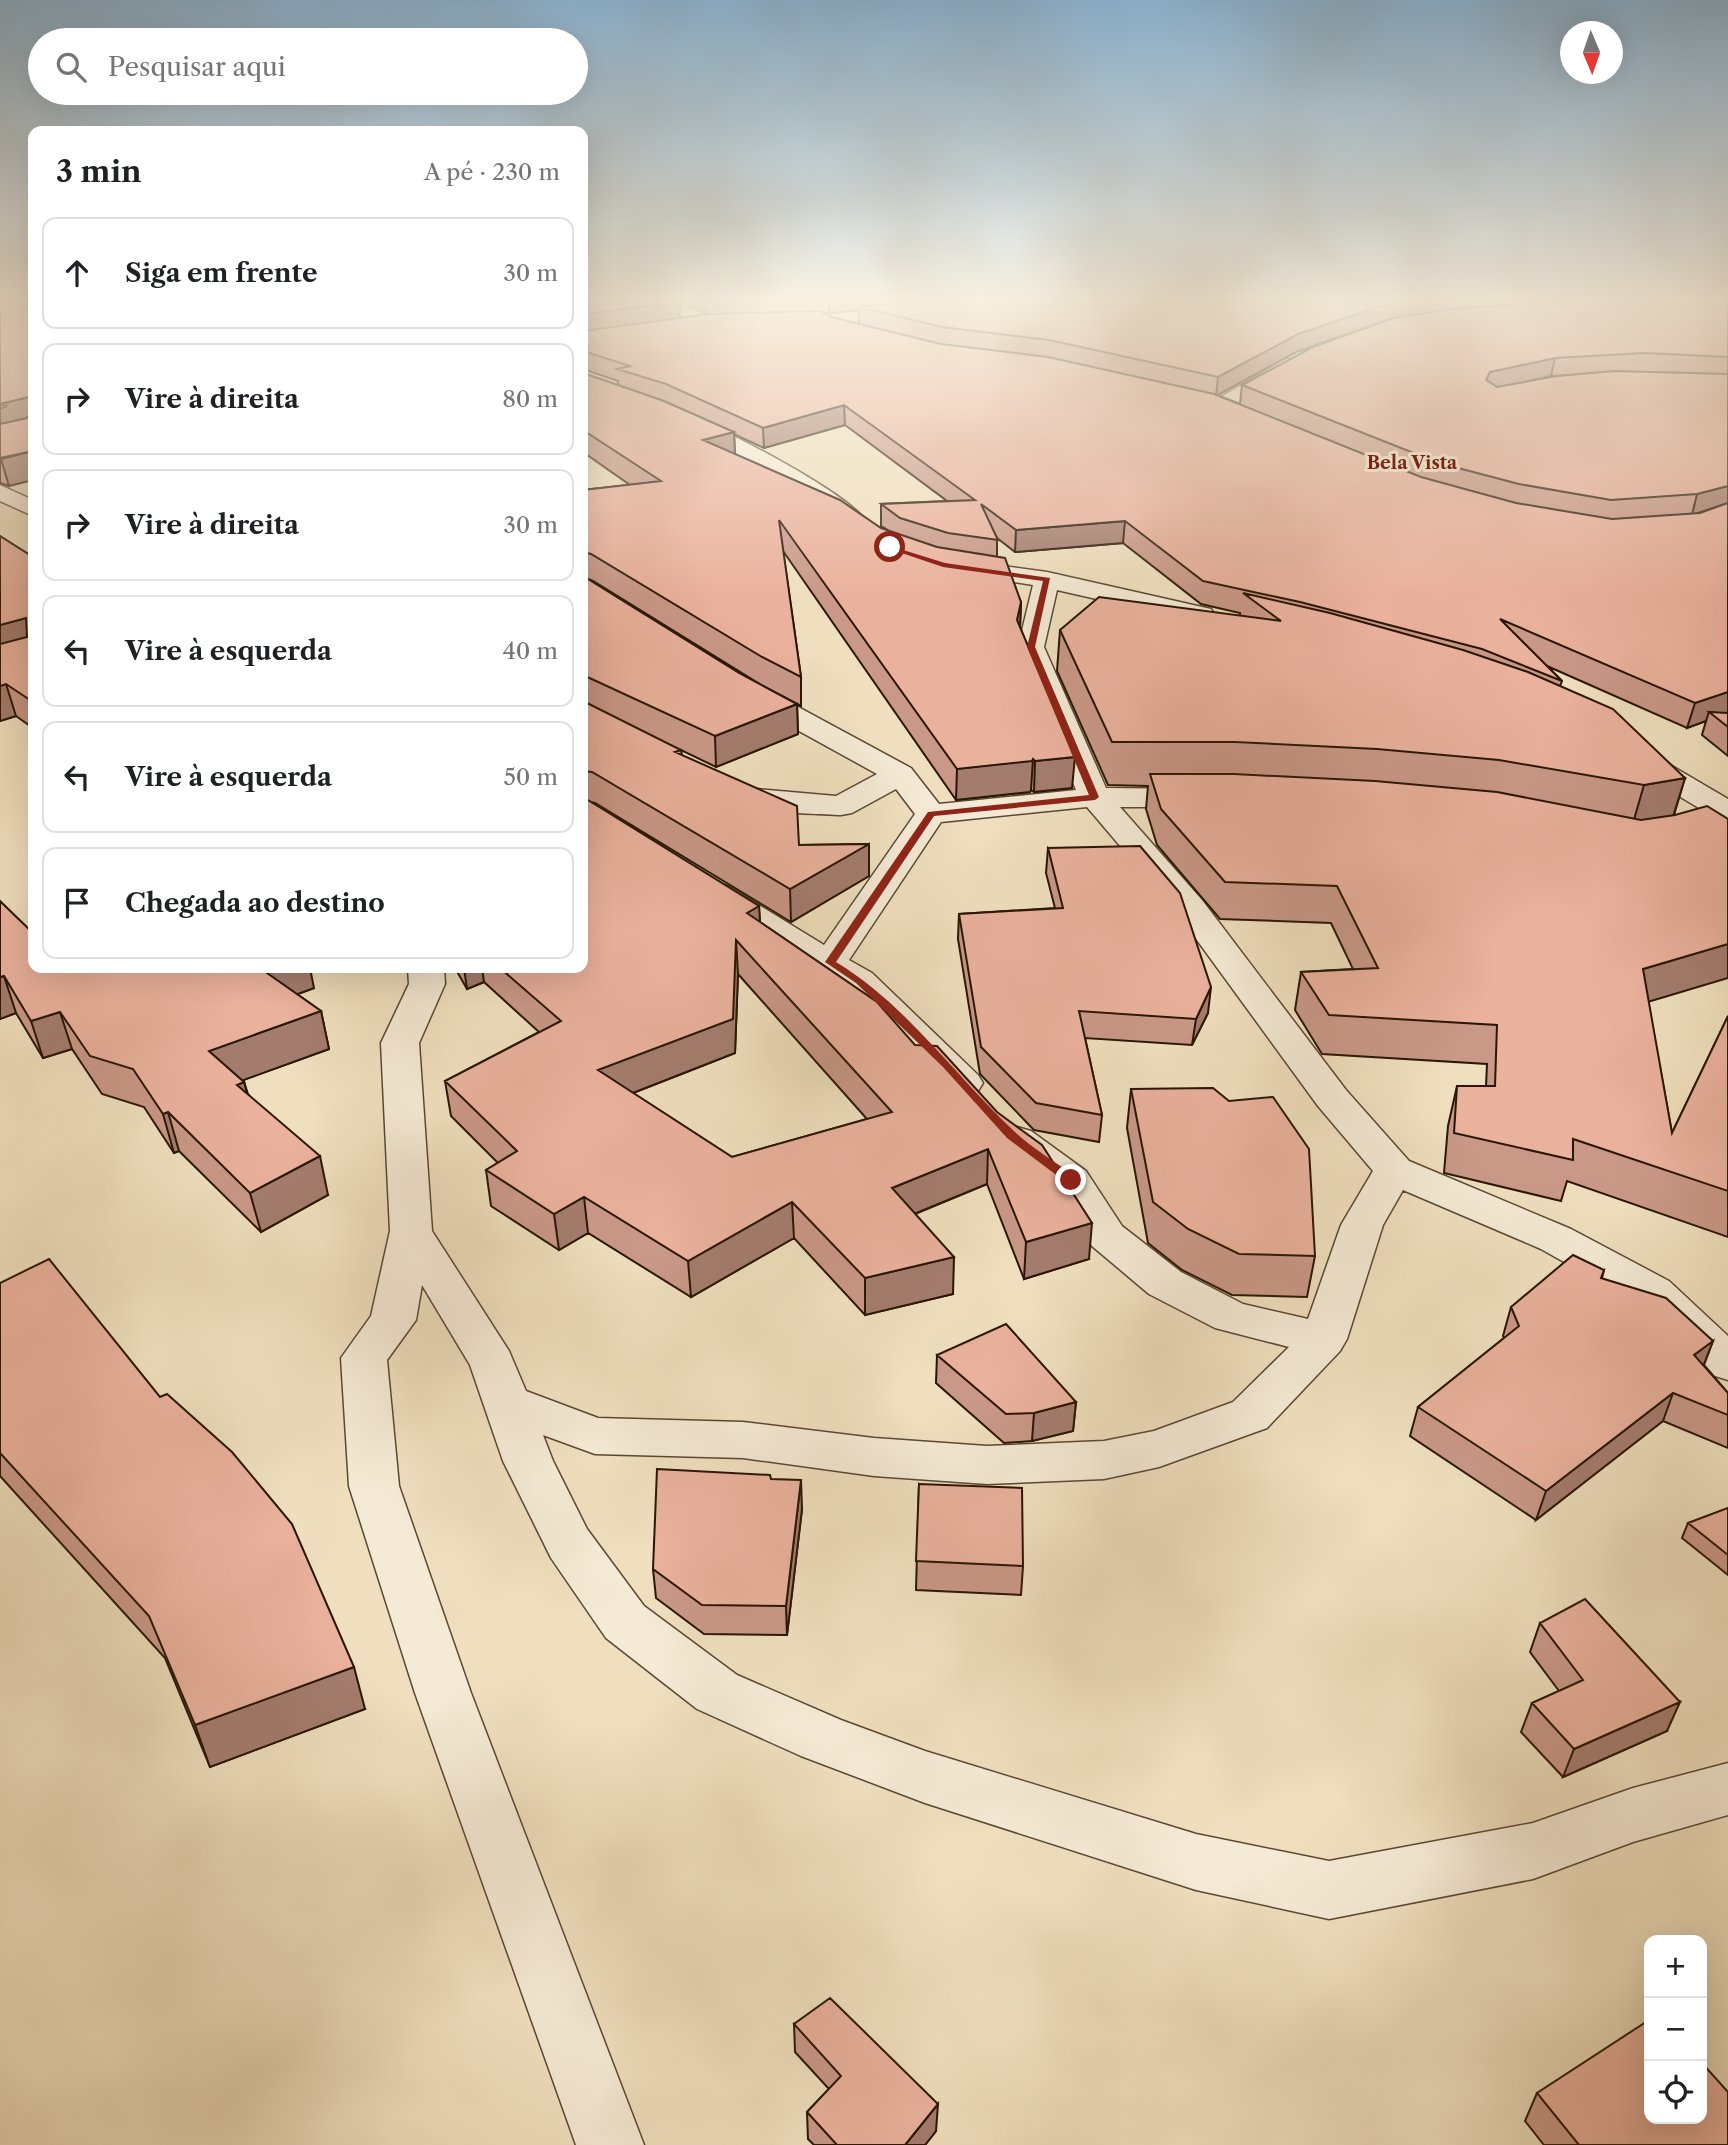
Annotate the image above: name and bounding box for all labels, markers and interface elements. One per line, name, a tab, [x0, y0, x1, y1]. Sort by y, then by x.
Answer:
north arrow	[1560, 21, 1623, 84]
search box	[28, 28, 588, 105]
icon: search	[52, 48, 90, 86]
text: Pesquisar aqui	[108, 51, 286, 83]
text: 3 min	[56, 153, 142, 190]
text: A pé · 230 m	[424, 158, 560, 186]
icon: ahead	[58, 254, 96, 292]
text: Siga em frente	[125, 257, 318, 289]
text: 30 m	[503, 259, 558, 287]
icon: right	[58, 380, 96, 418]
text: Vire à direita	[125, 383, 299, 415]
text: 80 m	[502, 385, 558, 413]
district label: Bela Vista	[1367, 452, 1458, 474]
icon: right	[58, 506, 96, 544]
text: Vire à direita	[125, 509, 299, 541]
text: 30 m	[503, 511, 558, 539]
route start	[874, 531, 905, 562]
icon: left	[58, 632, 96, 670]
text: Vire à esquerda	[125, 635, 332, 667]
text: 40 m	[503, 637, 558, 665]
icon: left	[58, 758, 96, 796]
text: Vire à esquerda	[125, 761, 332, 793]
text: 50 m	[503, 763, 558, 791]
icon: arrive	[58, 884, 96, 922]
text: Chegada ao destino	[125, 887, 385, 919]
route end	[1055, 1164, 1086, 1195]
map controls	[1644, 1935, 1707, 2124]
button: +	[1644, 1935, 1707, 1998]
button: −	[1644, 1998, 1707, 2061]
button: locate	[1644, 2061, 1707, 2124]

